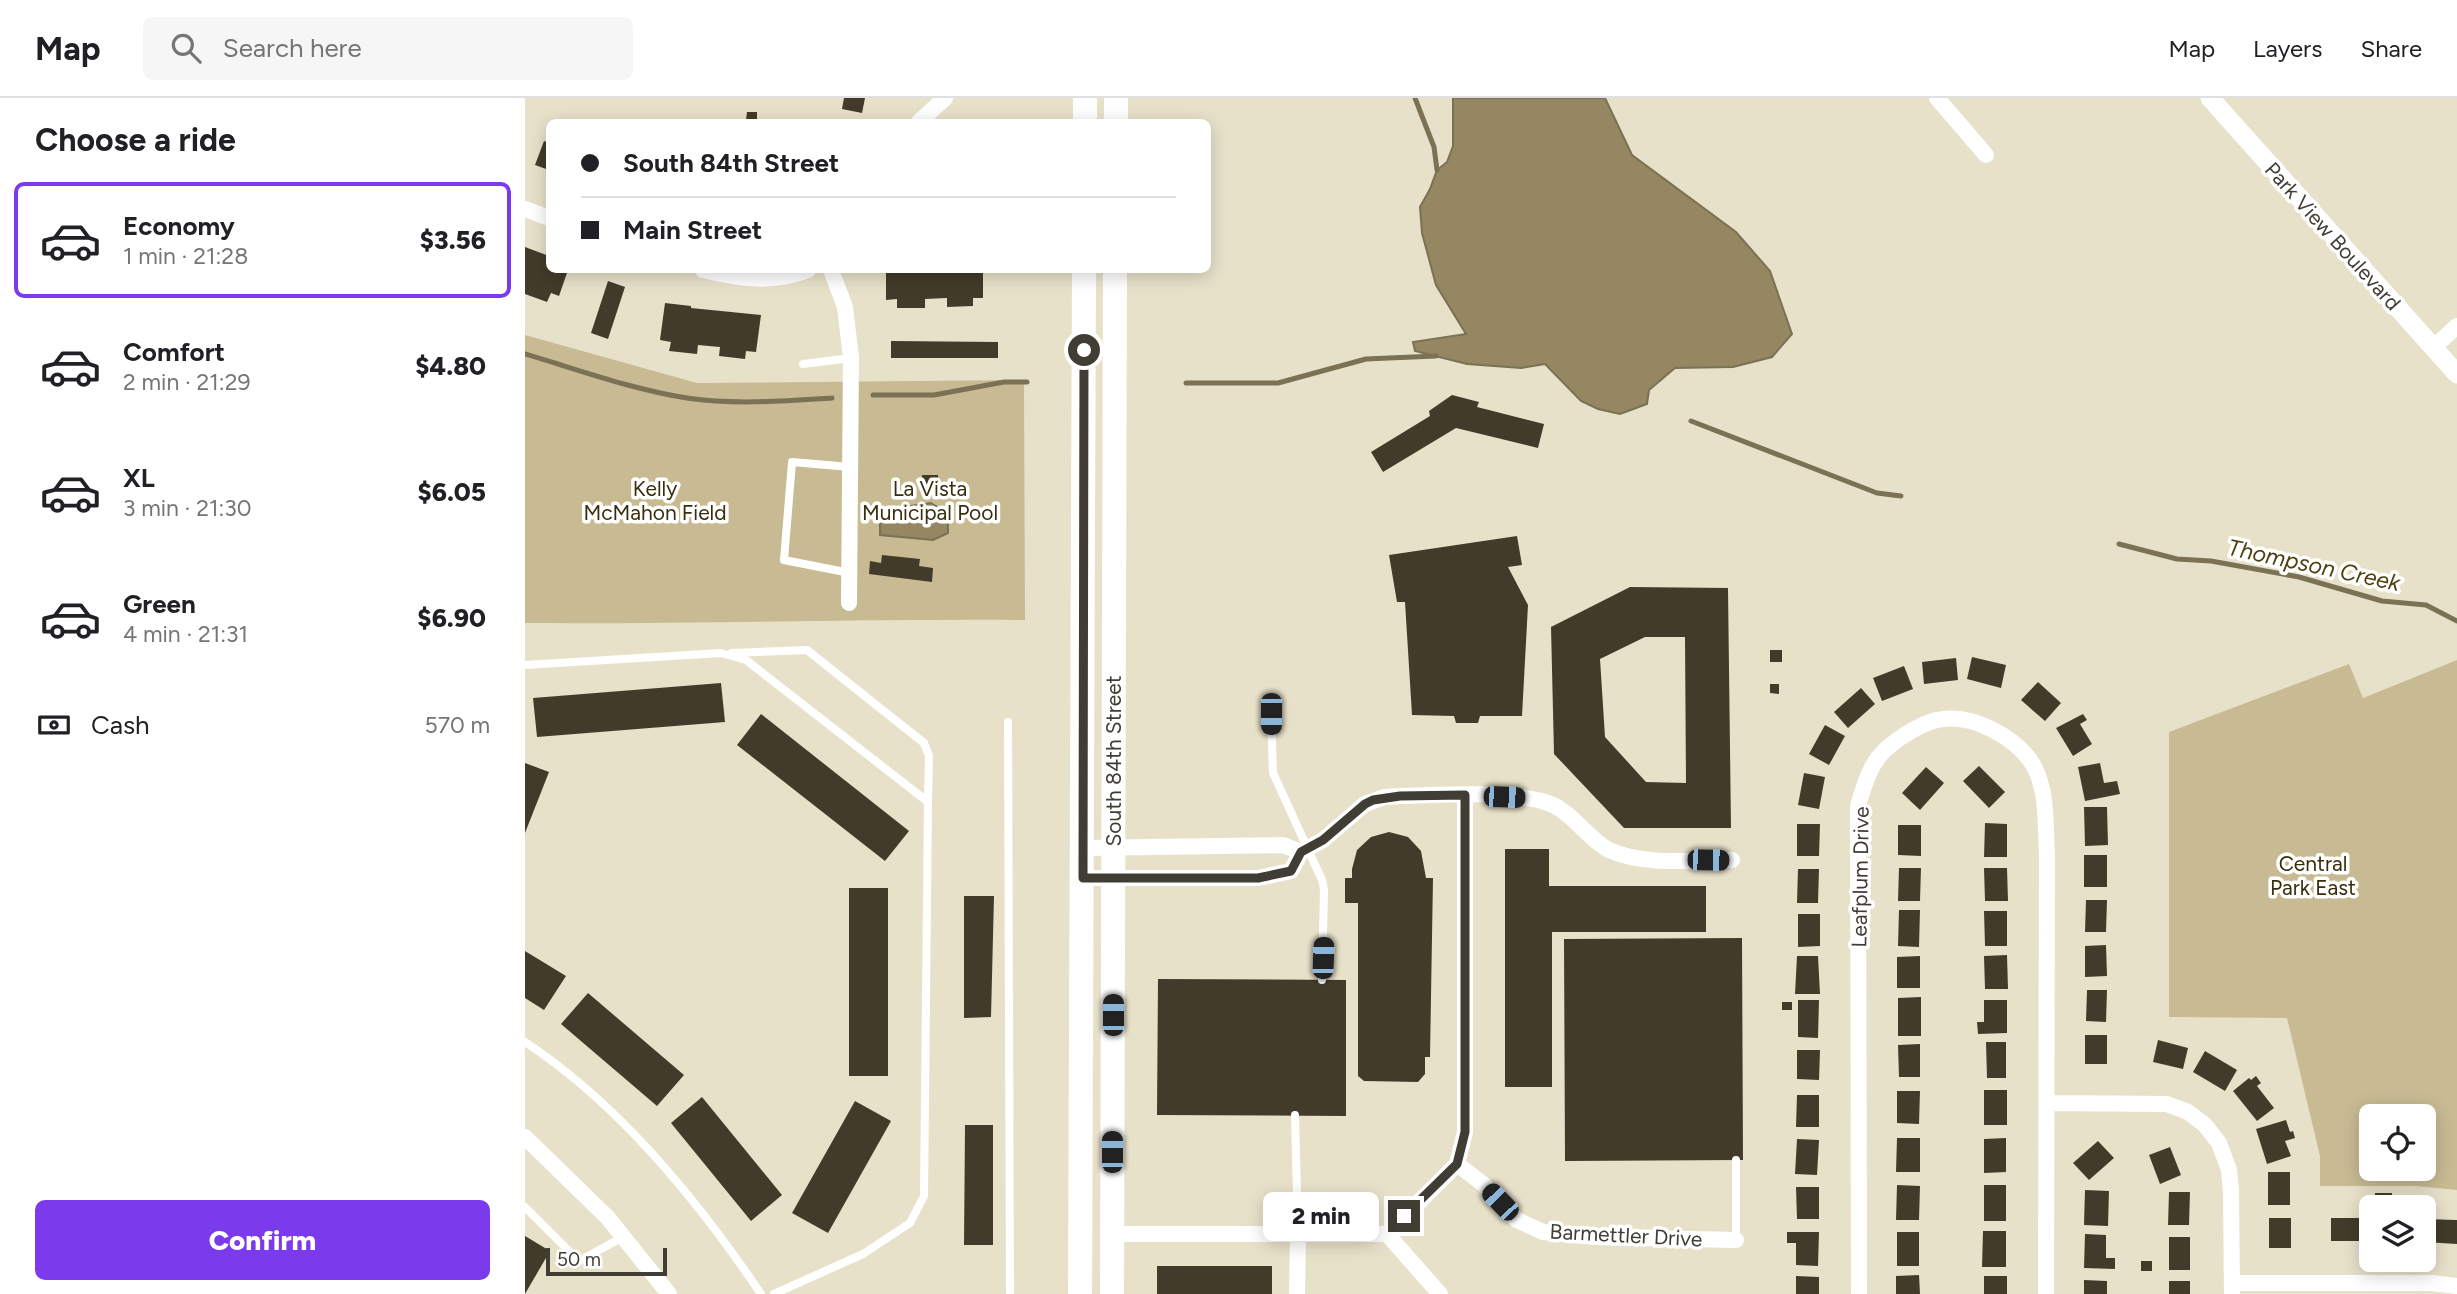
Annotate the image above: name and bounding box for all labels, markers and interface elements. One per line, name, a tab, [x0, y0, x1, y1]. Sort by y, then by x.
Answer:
search box	[143, 17, 633, 80]
text: Map	[35, 29, 101, 68]
icon: search	[167, 29, 205, 67]
text: Search here	[223, 32, 362, 64]
text: Map	[2168, 34, 2215, 63]
text: Layers	[2253, 34, 2322, 63]
text: Share	[2360, 34, 2422, 63]
text: Choose a ride	[35, 121, 236, 159]
text: South 84th Street	[623, 147, 839, 179]
street label: Park View Boulevard	[2260, 157, 2406, 315]
icon: car	[39, 209, 102, 272]
text: Economy	[123, 210, 235, 242]
text: Main Street	[623, 214, 762, 246]
text: $3.56	[420, 224, 486, 256]
text: 1 min · 21:28	[123, 242, 248, 270]
route start	[1068, 334, 1100, 366]
icon: car	[39, 335, 102, 398]
text: Comfort	[123, 336, 225, 368]
text: $4.80	[415, 350, 486, 382]
text: 2 min · 21:29	[123, 368, 251, 396]
icon: car	[39, 461, 102, 524]
text: XL	[123, 462, 155, 494]
text: $6.05	[417, 476, 486, 508]
park label: Kelly McMahon Field	[583, 476, 727, 525]
park label: La Vista Municipal Pool	[862, 476, 998, 525]
text: 3 min · 21:30	[123, 494, 252, 522]
water label: Thompson Creek	[2225, 533, 2404, 597]
icon: car	[39, 587, 102, 650]
text: Green	[123, 588, 196, 620]
text: $6.90	[417, 602, 486, 634]
text: 4 min · 21:31	[123, 620, 248, 648]
street label: South 84th Street	[1101, 675, 1126, 847]
car	[1261, 693, 1282, 735]
icon: cash	[35, 706, 73, 744]
text: Cash	[91, 709, 150, 741]
text: 570 m	[424, 711, 490, 739]
car	[1483, 786, 1526, 808]
street label: Leafplum Drive	[1846, 806, 1874, 948]
car	[1687, 849, 1730, 871]
park label: Central Park East	[2270, 851, 2356, 900]
car	[1312, 937, 1335, 979]
car	[1103, 994, 1124, 1036]
map controls	[2359, 1104, 2436, 1272]
button: locate	[2359, 1104, 2436, 1181]
car	[1102, 1131, 1123, 1173]
car	[1478, 1180, 1523, 1224]
callout: 2 min	[1264, 1192, 1379, 1240]
button: layers	[2359, 1195, 2436, 1272]
button: Confirm	[35, 1200, 490, 1280]
route end	[1388, 1200, 1420, 1232]
text: 2 min	[1292, 1202, 1350, 1230]
street label: Barmettler Drive	[1549, 1219, 1703, 1251]
scale bar	[546, 1245, 667, 1277]
text: 50 m	[557, 1248, 601, 1271]

